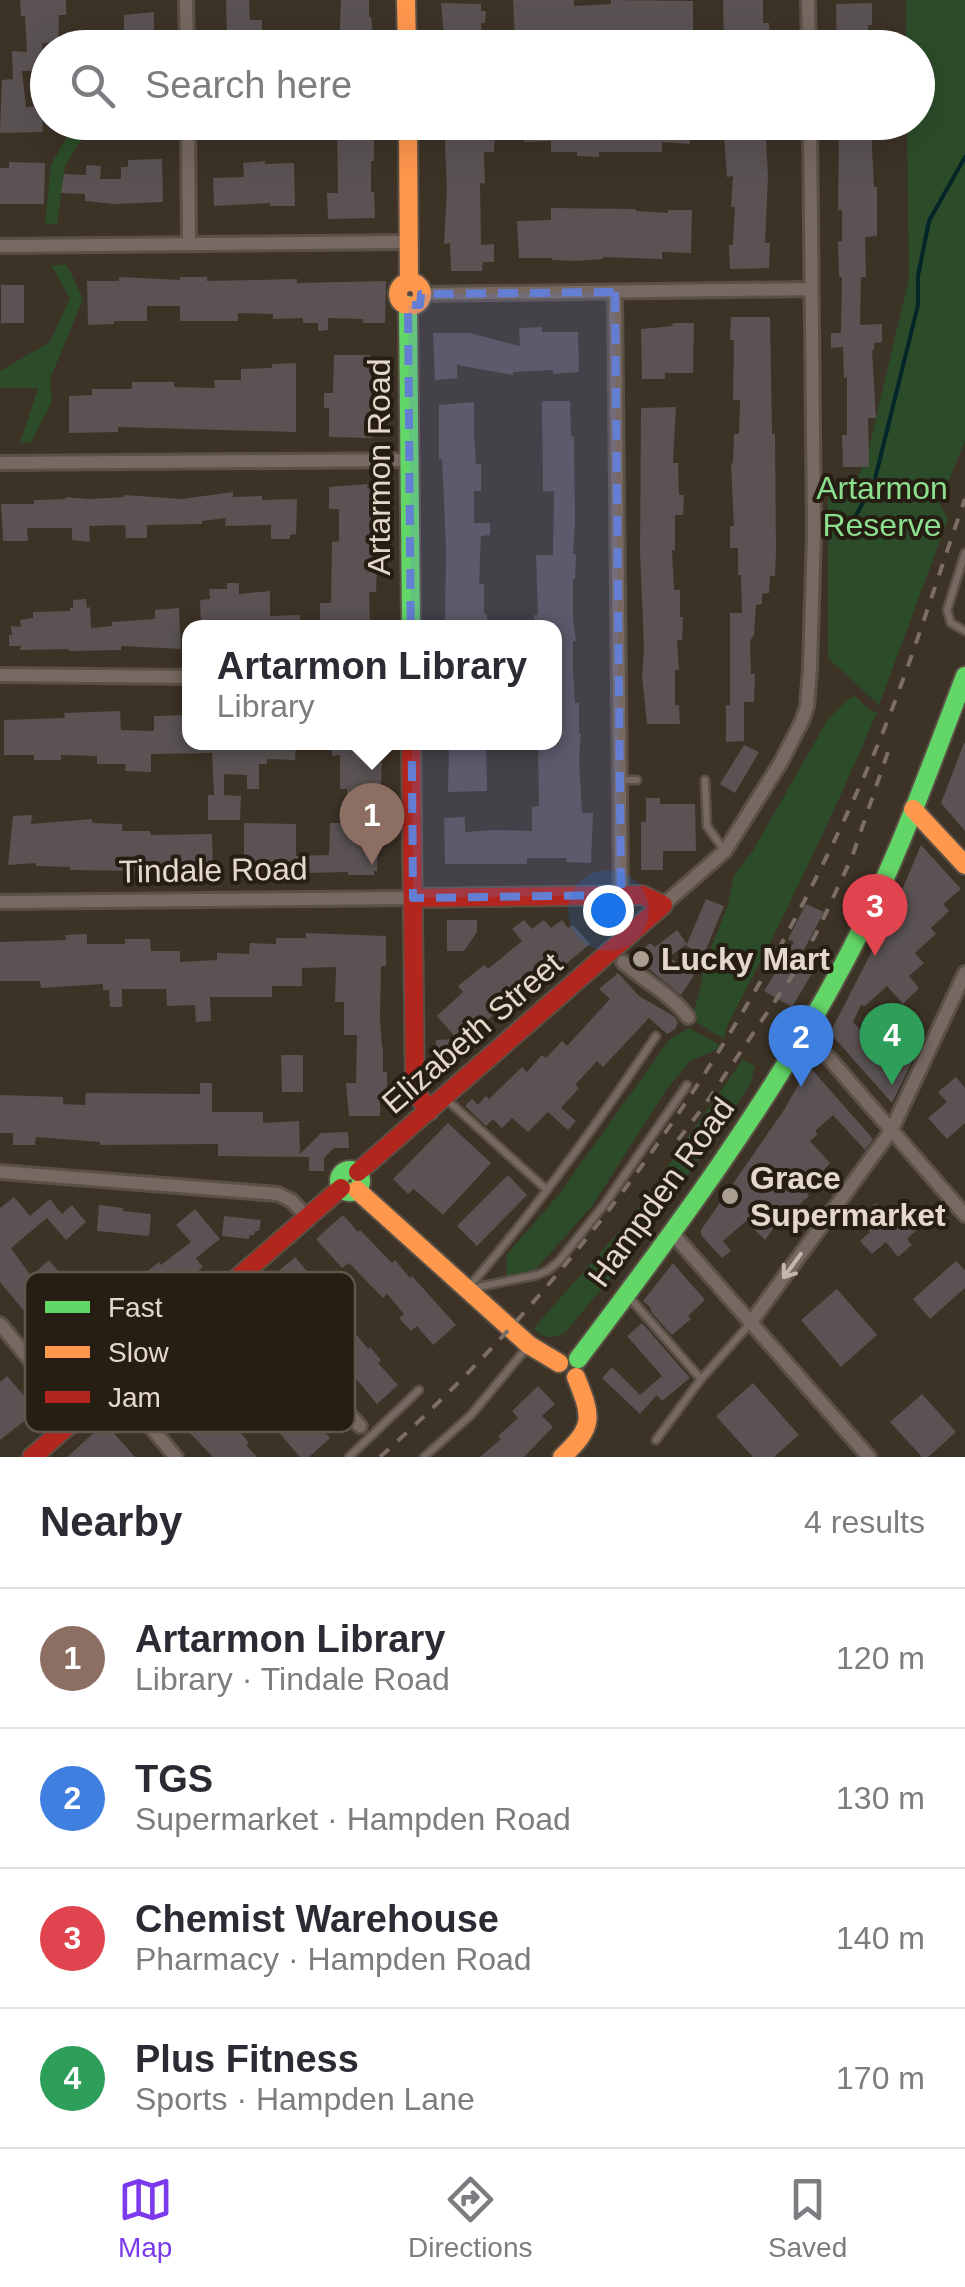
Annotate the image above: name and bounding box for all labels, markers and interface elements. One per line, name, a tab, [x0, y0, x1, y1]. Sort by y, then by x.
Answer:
search box	[30, 30, 935, 140]
icon: search	[65, 58, 120, 113]
text: Search here	[145, 64, 352, 106]
street label: Artarmon Road	[361, 359, 397, 575]
park label: Artarmon Reserve	[816, 470, 948, 543]
popup	[182, 620, 562, 750]
text: Artarmon Library	[217, 645, 527, 687]
text: Library	[217, 688, 315, 724]
pin: 1	[340, 782, 404, 865]
street label: Tindale Road	[118, 850, 308, 890]
pin: 3	[842, 874, 908, 956]
your location	[583, 885, 634, 936]
place label: Lucky Mart	[661, 941, 830, 977]
street label: Elizabeth Street	[375, 945, 569, 1121]
marker: Lucky Mart	[630, 948, 652, 970]
pin: 4	[860, 1002, 924, 1085]
pin: 2	[768, 1004, 834, 1087]
street label: Hampden Road	[581, 1091, 741, 1293]
place label: Grace Supermarket	[750, 1160, 946, 1233]
marker: Grace Supermarket	[719, 1185, 741, 1207]
one-way arrow	[782, 1252, 803, 1280]
legend	[25, 1272, 355, 1432]
text: Fast	[108, 1292, 163, 1323]
text: Slow	[108, 1337, 169, 1368]
text: Jam	[108, 1382, 161, 1413]
text: Nearby	[40, 1498, 182, 1545]
text: 4 results	[804, 1504, 925, 1540]
text: Artarmon Library	[135, 1618, 445, 1660]
text: 1	[64, 1640, 81, 1676]
text: 120 m	[836, 1640, 925, 1676]
text: Library · Tindale Road	[135, 1661, 450, 1697]
text: TGS	[135, 1758, 213, 1800]
text: 2	[64, 1780, 81, 1816]
text: 130 m	[836, 1780, 925, 1816]
text: Supermarket · Hampden Road	[135, 1801, 571, 1837]
text: Chemist Warehouse	[135, 1898, 499, 1940]
text: 3	[64, 1920, 81, 1956]
text: 140 m	[836, 1920, 925, 1956]
text: Pharmacy · Hampden Road	[135, 1941, 532, 1977]
text: Plus Fitness	[135, 2038, 359, 2080]
text: 4	[64, 2060, 81, 2096]
text: 170 m	[836, 2060, 925, 2096]
text: Sports · Hampden Lane	[135, 2081, 475, 2117]
tab: Map	[118, 2172, 173, 2264]
tab: Directions	[408, 2172, 533, 2264]
tab: Saved	[768, 2172, 847, 2264]

